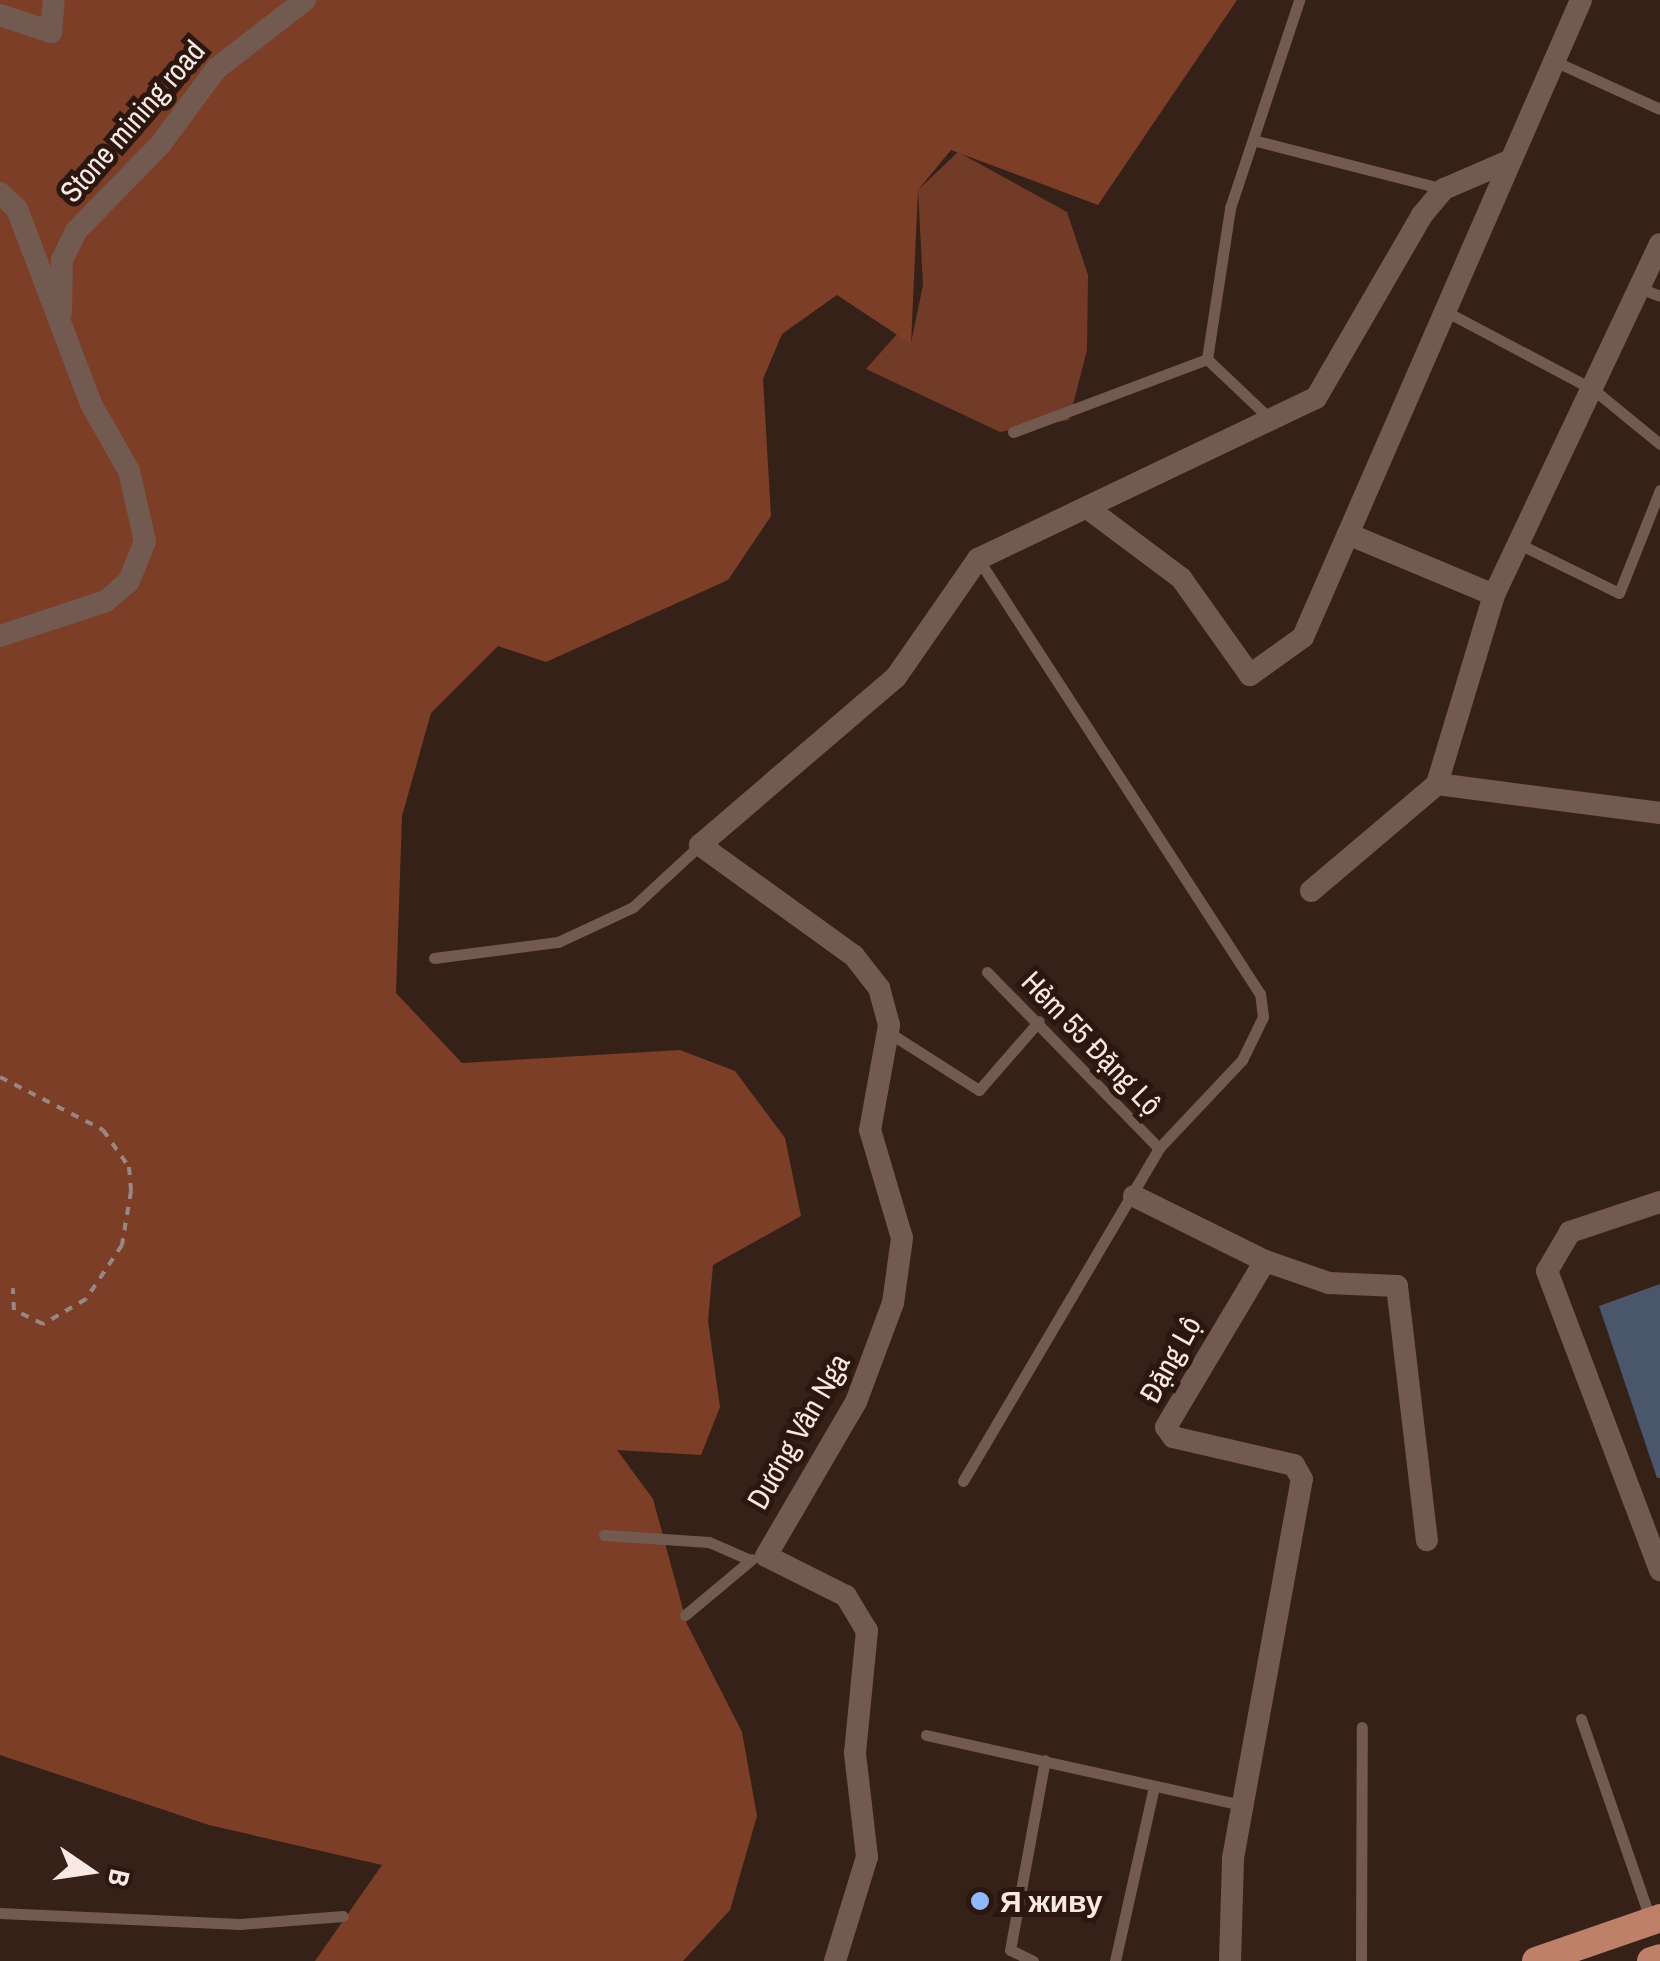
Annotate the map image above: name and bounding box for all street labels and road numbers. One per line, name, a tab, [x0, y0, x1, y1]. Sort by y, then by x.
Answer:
street label: Stone mining road	[52, 33, 212, 209]
street label: Hẻm 55 Đặng Lộ	[1014, 964, 1170, 1122]
street label: Đặng Lộ	[1132, 1310, 1208, 1408]
street label: Dương Vân Nga	[739, 1347, 857, 1515]

